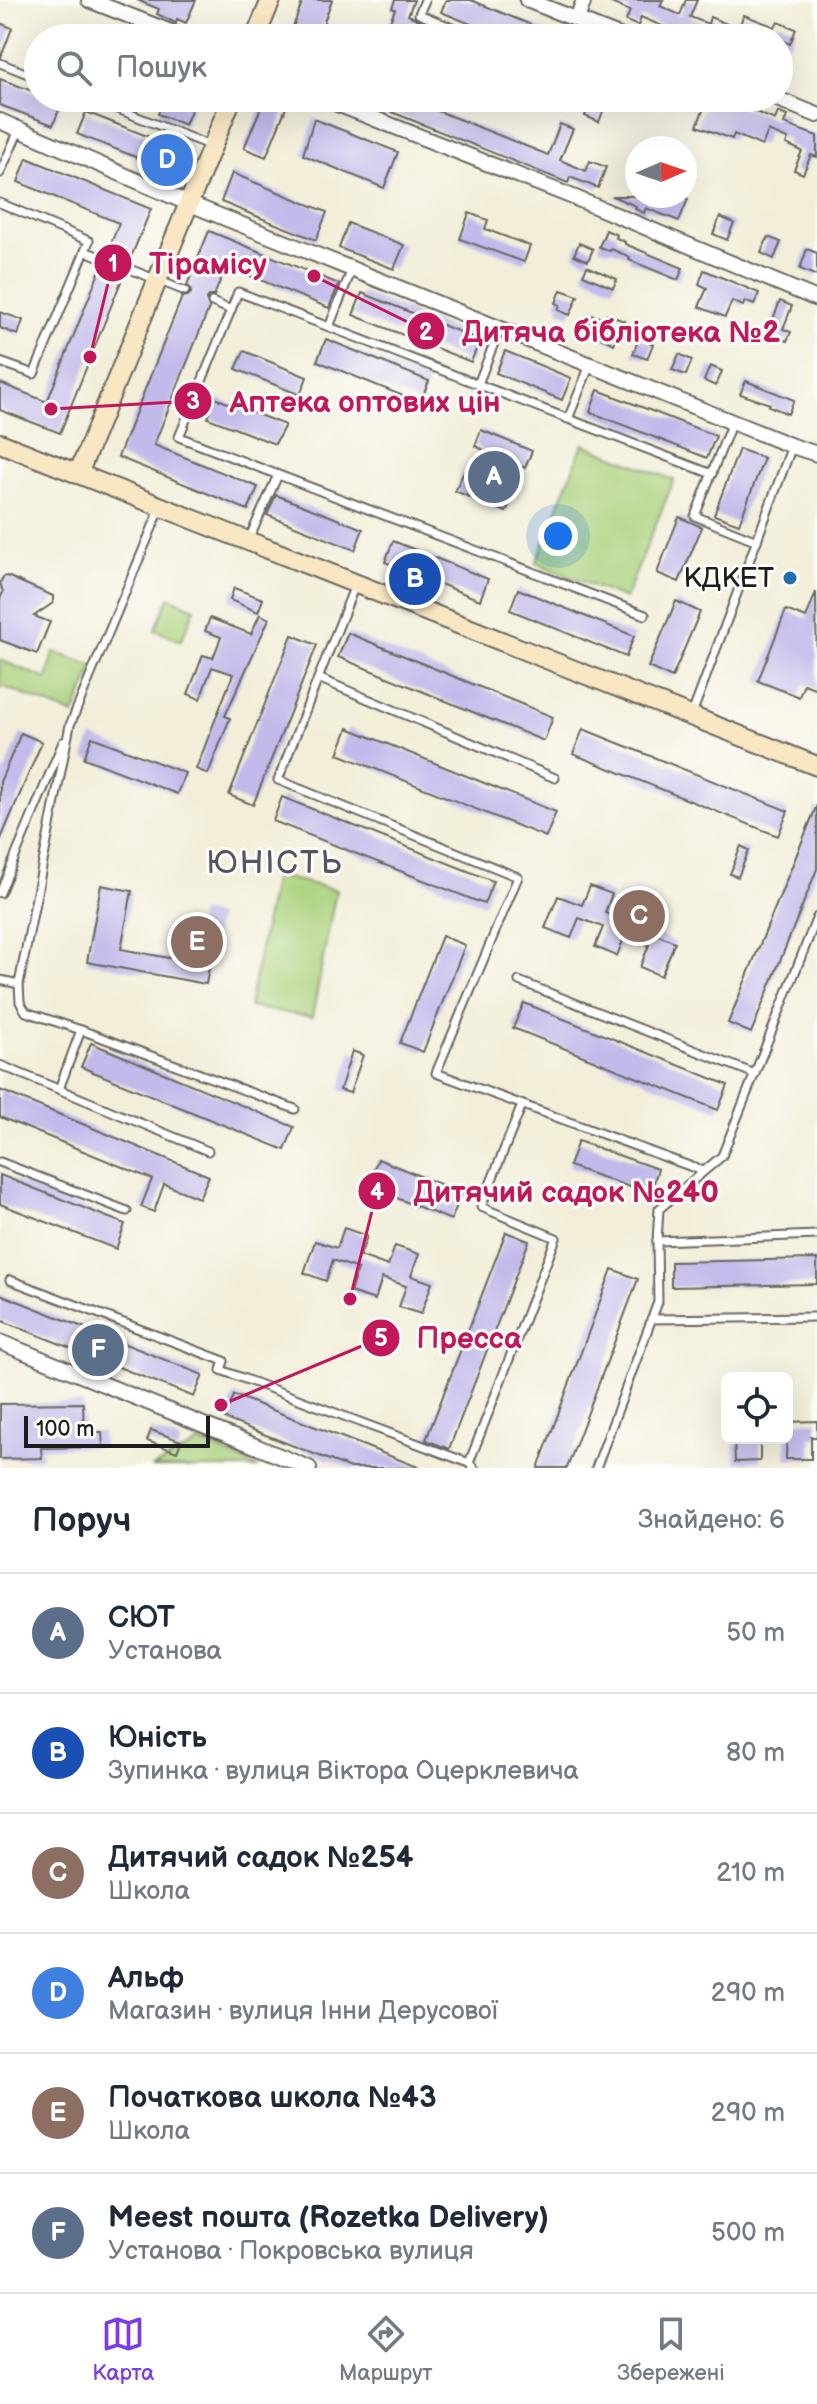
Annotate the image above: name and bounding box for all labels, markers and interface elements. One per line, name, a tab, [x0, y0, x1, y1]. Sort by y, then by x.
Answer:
search box	[24, 24, 793, 112]
icon: search	[52, 46, 96, 90]
text: Пошук	[116, 50, 207, 86]
pin: D	[141, 130, 193, 190]
north arrow	[625, 136, 697, 208]
callout: Тірамісу	[93, 236, 283, 290]
text: Тірамісу	[149, 247, 267, 283]
text: 1	[108, 250, 118, 279]
callout: Дитяча бібліотека №2	[406, 304, 797, 358]
text: Дитяча бібліотека №2	[462, 315, 780, 351]
text: 2	[419, 318, 434, 347]
callout: Аптека оптових цін	[173, 374, 516, 428]
text: Аптека оптових цін	[228, 385, 501, 421]
text: 3	[186, 387, 200, 416]
pin: A	[468, 447, 520, 507]
your location	[538, 516, 578, 556]
pin: B	[389, 549, 441, 609]
place label: КДКЕТ	[684, 562, 775, 595]
marker: КДКЕТ	[781, 569, 799, 587]
district label: ЮНІСТЬ	[206, 844, 344, 883]
pin: C	[613, 886, 665, 946]
pin: E	[171, 912, 223, 972]
callout: Дитячий садок №240	[357, 1164, 735, 1218]
text: Дитячий садок №240	[413, 1175, 719, 1211]
text: 4	[370, 1178, 384, 1207]
callout: Пресса	[361, 1311, 538, 1365]
pin: F	[72, 1320, 124, 1380]
text: Пресса	[417, 1321, 522, 1357]
text: 5	[374, 1324, 388, 1353]
map controls	[721, 1372, 793, 1444]
button: locate	[721, 1372, 793, 1444]
scale bar	[24, 1412, 210, 1448]
text: 100 m	[36, 1416, 95, 1443]
text: Поруч	[32, 1500, 131, 1541]
text: Знайдено: 6	[638, 1505, 785, 1536]
text: СЮТ	[108, 1600, 175, 1636]
text: A	[50, 1618, 66, 1649]
text: 50 m	[726, 1618, 785, 1649]
text: Установа	[108, 1636, 222, 1667]
text: Юність	[108, 1720, 207, 1756]
text: B	[49, 1738, 67, 1769]
text: 80 m	[726, 1738, 785, 1769]
text: Зупинка · вулиця Віктора Оцерклевича	[108, 1756, 579, 1787]
text: Дитячий садок №254	[108, 1840, 413, 1876]
text: C	[49, 1858, 67, 1889]
text: 210 m	[716, 1858, 785, 1889]
text: Школа	[108, 1876, 190, 1907]
text: Альф	[108, 1960, 184, 1996]
text: D	[49, 1978, 67, 2009]
text: 290 m	[711, 1978, 785, 2009]
text: Магазин · вулиця Інни Дерусової	[108, 1996, 498, 2027]
text: Початкова школа №43	[108, 2080, 437, 2116]
text: E	[50, 2098, 66, 2129]
text: 290 m	[711, 2098, 785, 2129]
text: Школа	[108, 2116, 190, 2147]
text: Meest пошта (Rozetka Delivery)	[108, 2200, 549, 2236]
text: F	[50, 2218, 66, 2249]
text: 500 m	[711, 2218, 785, 2249]
text: Установа · Покровська вулиця	[108, 2236, 474, 2267]
tab: Карта	[92, 2312, 154, 2387]
tab: Маршрут	[339, 2312, 433, 2387]
tab: Збережені	[617, 2312, 725, 2387]

